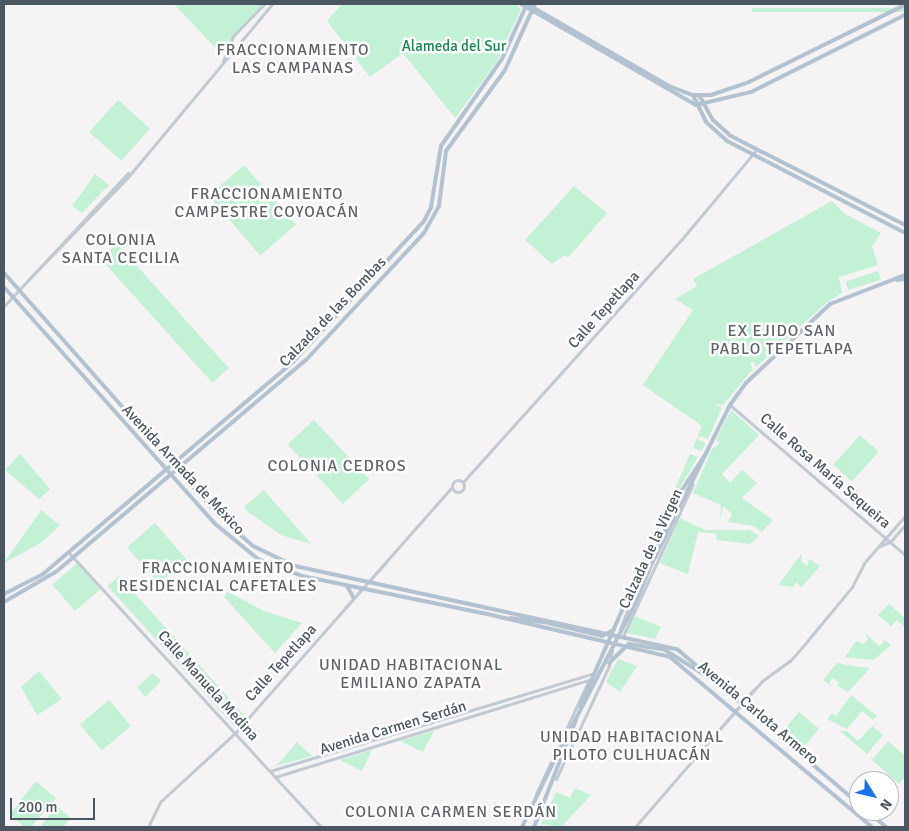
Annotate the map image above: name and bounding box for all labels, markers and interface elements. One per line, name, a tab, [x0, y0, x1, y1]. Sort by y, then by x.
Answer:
park label: Alameda del Sur	[402, 38, 506, 56]
district label: FRACCIONAMIENTO LAS CAMPANAS	[215, 40, 371, 78]
district label: FRACCIONAMIENTO CAMPESTRE COYOACÁN	[172, 184, 362, 222]
district label: COLONIA SANTA CECILIA	[60, 230, 182, 268]
street label: Calzada de las Bombas	[276, 253, 390, 371]
street label: Calle Tepetlapa	[565, 268, 643, 352]
district label: EX EJIDO SAN PABLO TEPETLAPA	[708, 321, 856, 359]
street label: Avenida Armada de México	[118, 401, 248, 539]
street label: Calle Rosa María Sequeira	[756, 409, 894, 533]
district label: COLONIA CEDROS	[266, 456, 408, 476]
street label: Calzada de la Virgen	[615, 486, 687, 612]
district label: FRACCIONAMIENTO RESIDENCIAL CAFETALES	[116, 558, 320, 596]
street label: Calle Tepetlapa	[242, 621, 320, 705]
street label: Calle Manuela Medina	[154, 627, 262, 745]
district label: UNIDAD HABITACIONAL EMILIANO ZAPATA	[317, 655, 505, 693]
street label: Avenida Carlota Armero	[694, 657, 822, 769]
street label: Avenida Carmen Serdán	[318, 697, 468, 759]
district label: UNIDAD HABITACIONAL PILOTO CULHUACÁN	[538, 727, 726, 765]
north arrow	[849, 771, 899, 821]
scale bar	[12, 788, 98, 820]
text: N	[876, 796, 895, 813]
text: 200 m	[18, 798, 58, 816]
district label: COLONIA CARMEN SERDÁN	[342, 802, 560, 822]

